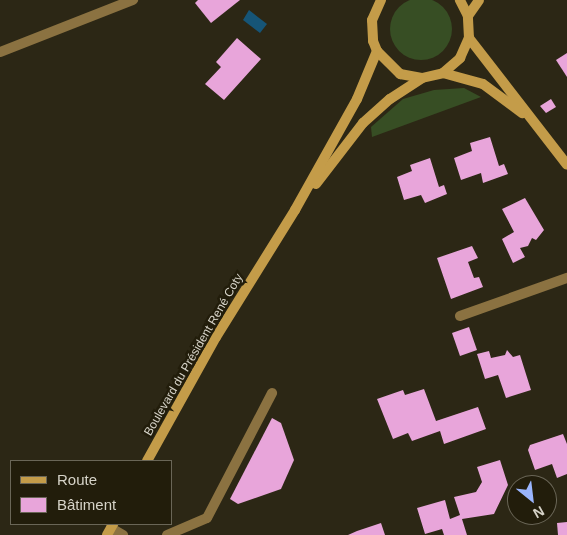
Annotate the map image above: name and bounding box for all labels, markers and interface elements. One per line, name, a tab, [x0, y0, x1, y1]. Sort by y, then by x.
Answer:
street label: Boulevard du Président René Coty	[142, 271, 246, 439]
legend	[10, 460, 172, 525]
text: Route	[57, 471, 97, 488]
north arrow	[507, 475, 557, 525]
text: Bâtiment	[57, 496, 116, 513]
text: N	[530, 503, 547, 522]

